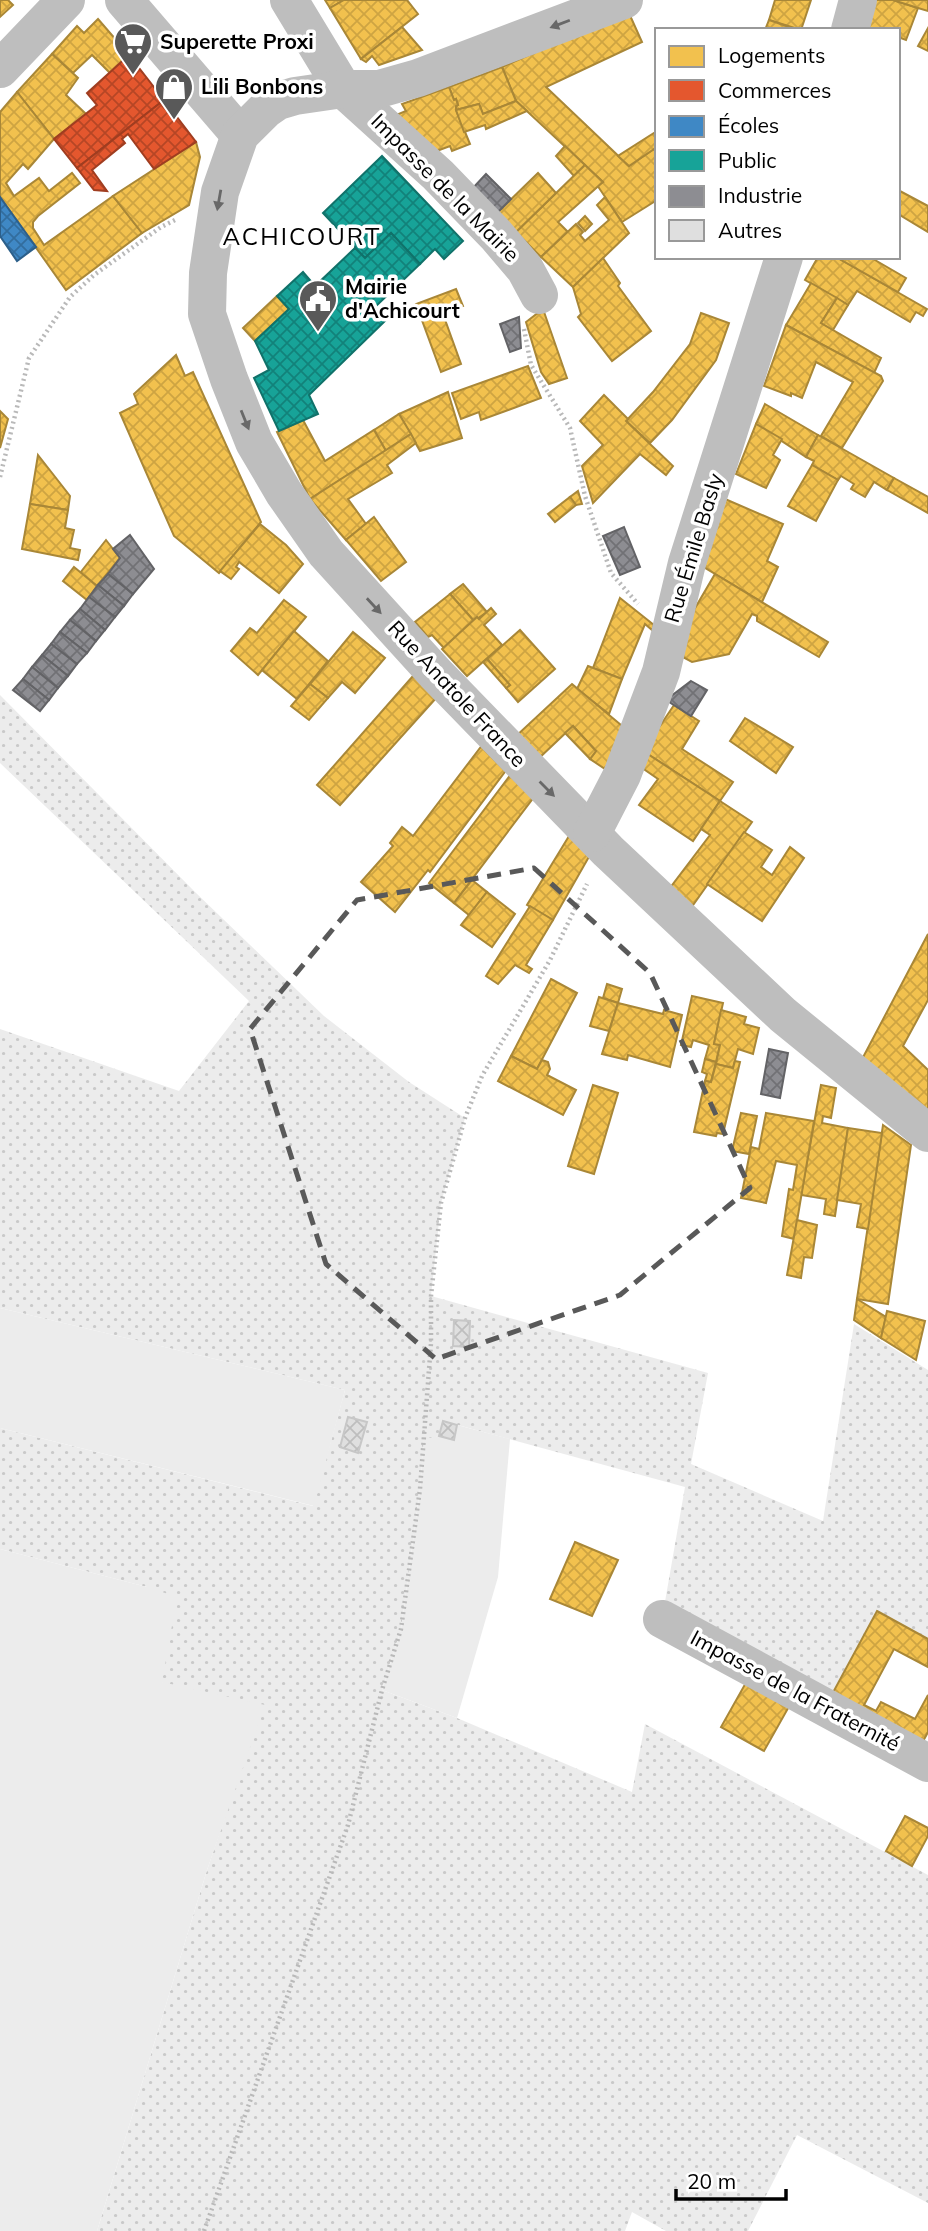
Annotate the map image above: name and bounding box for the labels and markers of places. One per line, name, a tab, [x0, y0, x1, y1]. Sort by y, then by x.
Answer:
supermarket icon: Superette Proxi	[112, 21, 154, 76]
place label: Superette Proxi	[160, 28, 314, 54]
shop icon: Lili Bonbons	[153, 66, 195, 121]
place label: Lili Bonbons	[201, 73, 323, 99]
place label: Mairie d'Achicourt	[345, 273, 460, 323]
public building icon: Mairie d'Achicourt	[297, 278, 339, 333]

